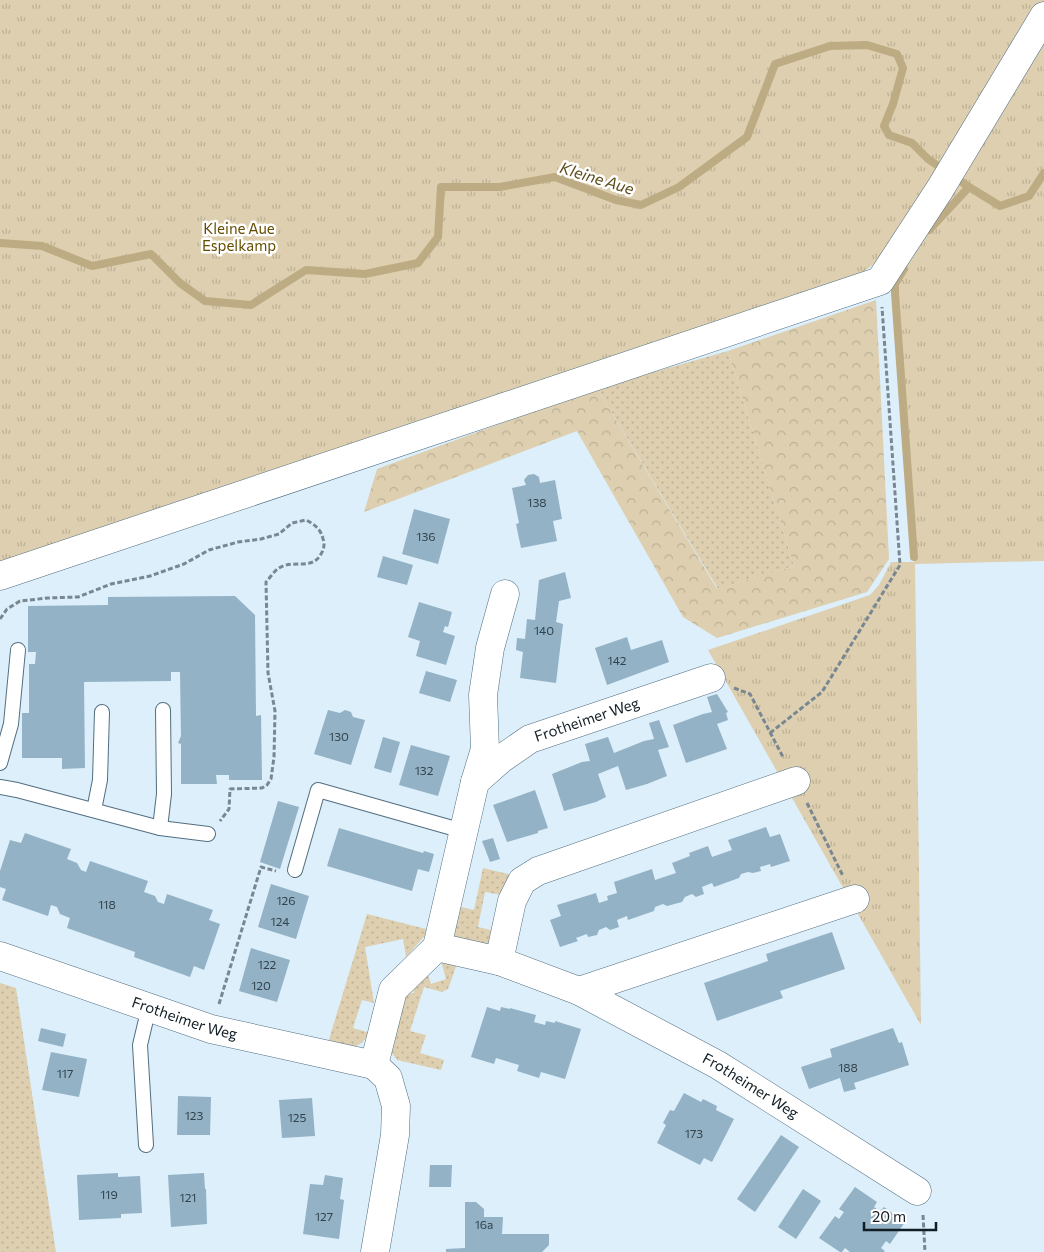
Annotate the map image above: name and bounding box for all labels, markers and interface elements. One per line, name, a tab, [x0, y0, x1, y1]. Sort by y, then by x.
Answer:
water label: Kleine Aue	[558, 157, 637, 198]
park label: Kleine Aue Espelkamp	[202, 219, 276, 254]
house number: 138	[527, 495, 547, 509]
house number: 136	[416, 529, 436, 543]
house number: 140	[534, 623, 554, 637]
house number: 142	[608, 653, 627, 667]
street label: Frotheimer Weg	[532, 693, 641, 745]
house number: 130	[329, 729, 349, 743]
house number: 132	[415, 763, 434, 777]
house number: 126	[276, 893, 296, 907]
house number: 118	[98, 897, 116, 911]
house number: 124	[271, 914, 289, 928]
house number: 122	[258, 957, 277, 971]
house number: 120	[251, 978, 271, 992]
street label: Frotheimer Weg	[130, 992, 239, 1043]
street label: Frotheimer Weg	[700, 1049, 802, 1122]
house number: 188	[838, 1060, 858, 1074]
house number: 117	[57, 1066, 73, 1080]
house number: 123	[185, 1108, 203, 1122]
house number: 125	[288, 1110, 306, 1124]
house number: 173	[685, 1126, 703, 1140]
house number: 119	[100, 1187, 118, 1201]
house number: 121	[180, 1190, 196, 1204]
scale bar	[864, 1200, 936, 1232]
text: 20 m	[872, 1207, 906, 1225]
house number: 127	[315, 1209, 333, 1223]
house number: 16a	[475, 1217, 493, 1231]

